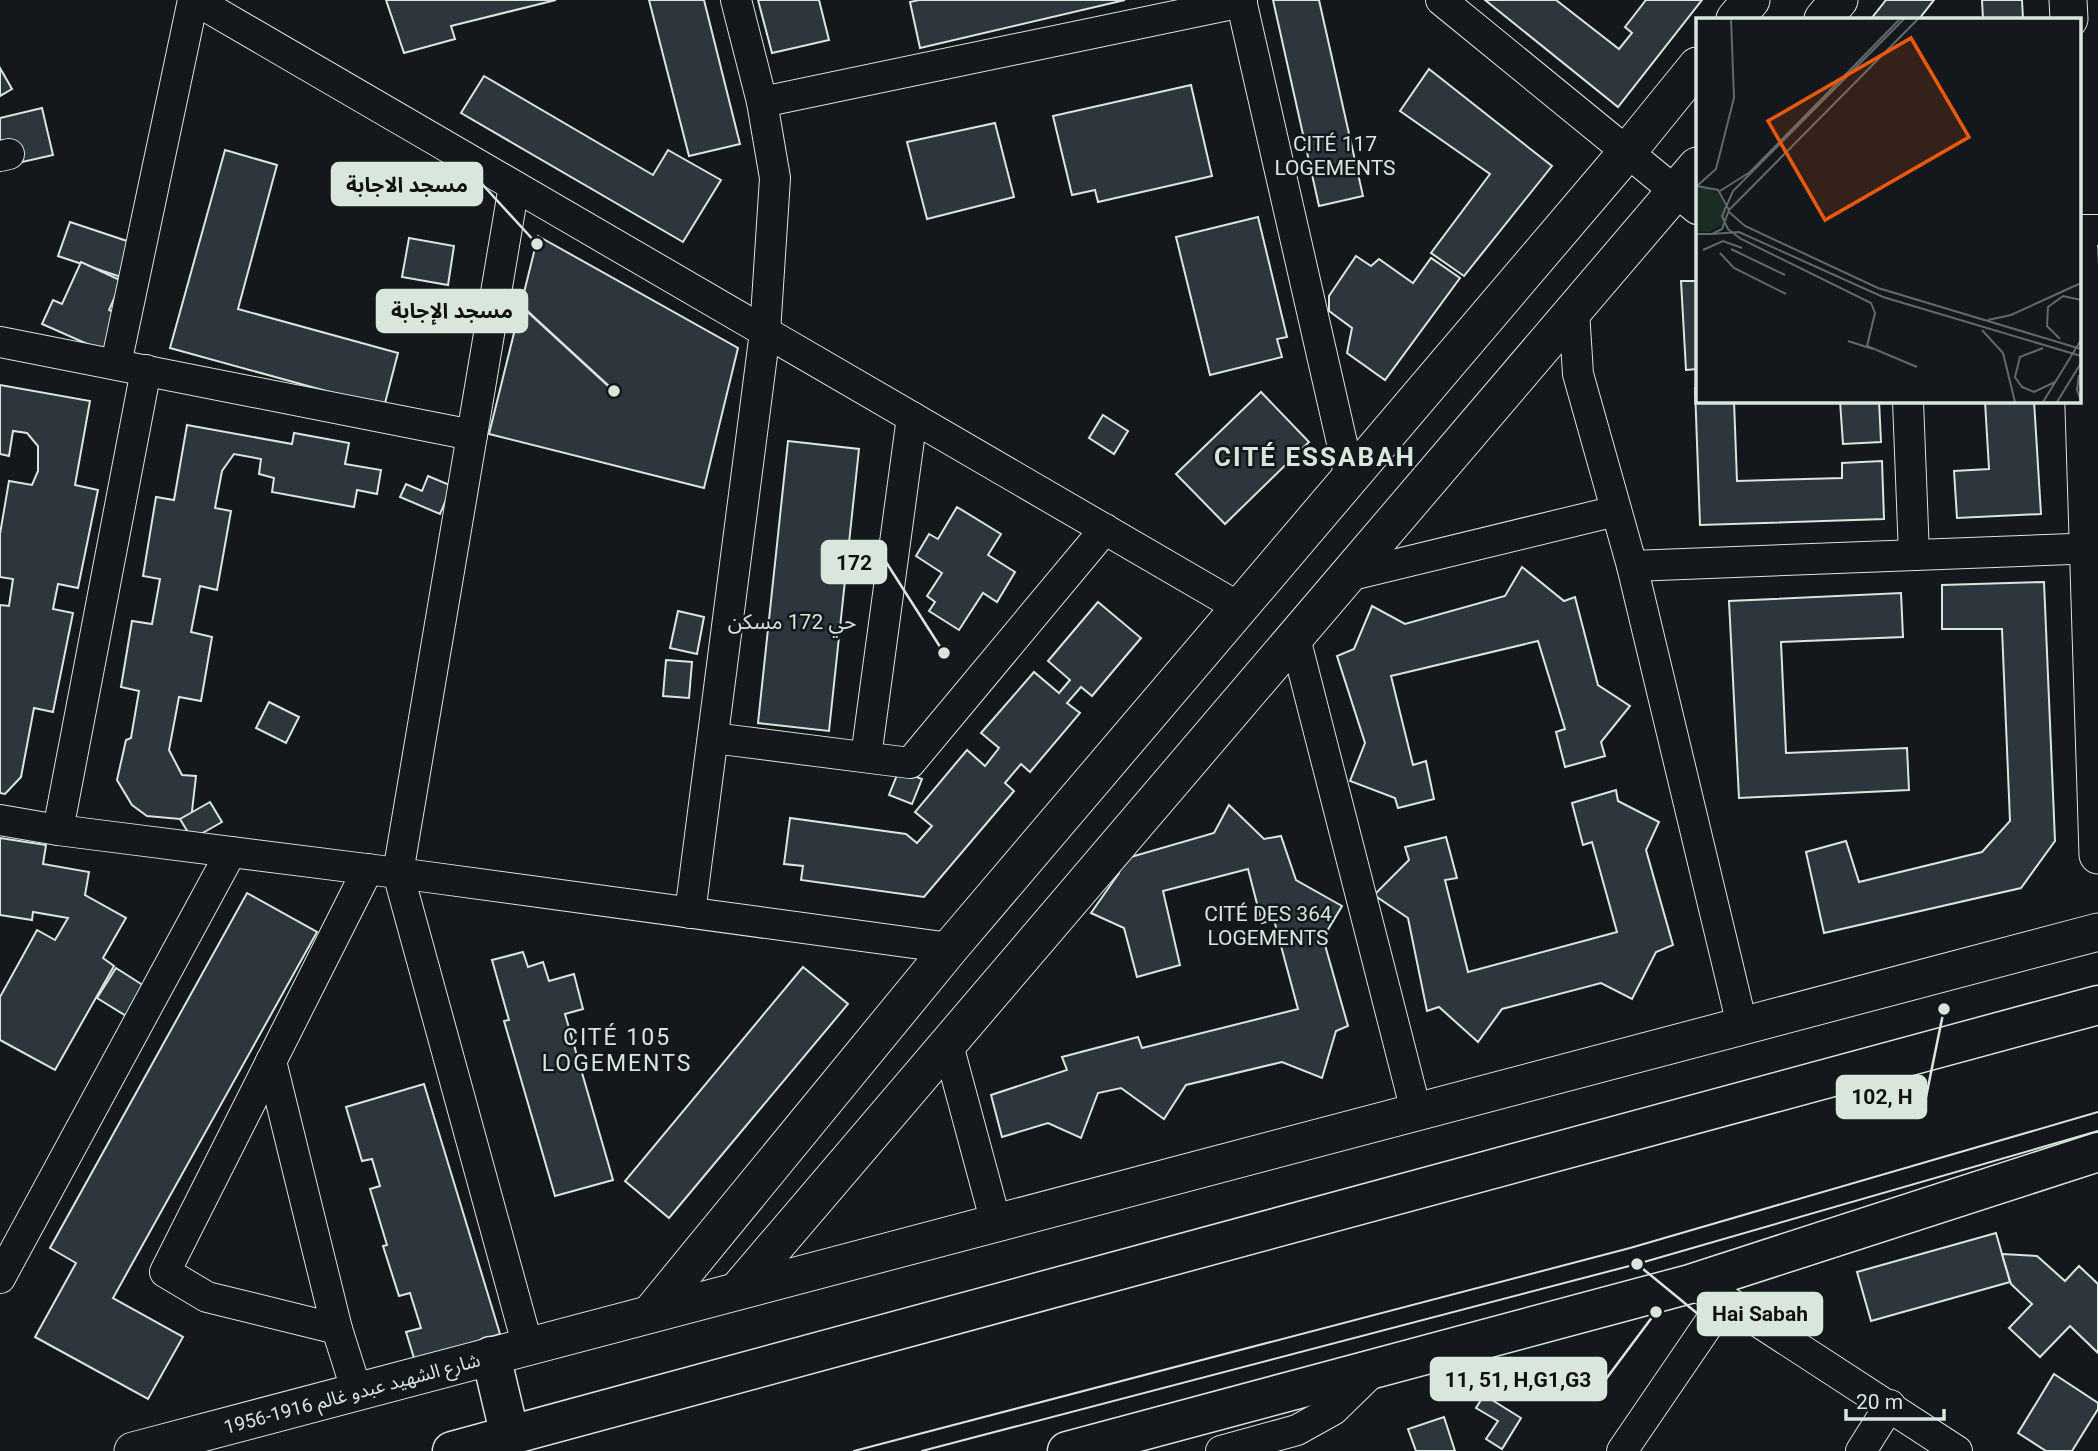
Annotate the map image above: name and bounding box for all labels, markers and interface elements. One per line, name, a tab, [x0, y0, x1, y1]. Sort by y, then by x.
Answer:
inset map	[1696, 18, 2080, 402]
district label: CITÉ 117 LOGEMENTS	[1274, 132, 1396, 180]
callout: مسجد الاجابة	[332, 163, 482, 205]
text: مسجد الاجابة	[346, 173, 468, 197]
callout: مسجد الإجابة	[377, 290, 527, 332]
text: مسجد الإجابة	[391, 299, 513, 325]
district label: CITÉ ESSABAH	[1214, 442, 1416, 472]
callout: 172	[822, 541, 886, 583]
text: 172	[836, 551, 872, 575]
district label: حي 172 مسكن	[728, 610, 856, 638]
district label: CITÉ DES 364 LOGEMENTS	[1204, 902, 1332, 950]
district label: CITÉ 105 LOGEMENTS	[542, 1023, 692, 1077]
callout: 102, H	[1837, 1076, 1926, 1118]
text: 102, H	[1851, 1085, 1913, 1109]
callout: Hai Sabah	[1698, 1293, 1822, 1335]
text: Hai Sabah	[1712, 1302, 1808, 1326]
street label: شارع الشهيد عبدو غالم 1916-1956	[221, 1348, 484, 1442]
callout: 11, 51, H,G1,G3	[1431, 1358, 1606, 1400]
text: 11, 51, H,G1,G3	[1445, 1368, 1591, 1392]
scale bar	[1846, 1378, 1944, 1422]
text: 20 m	[1856, 1390, 1903, 1414]

